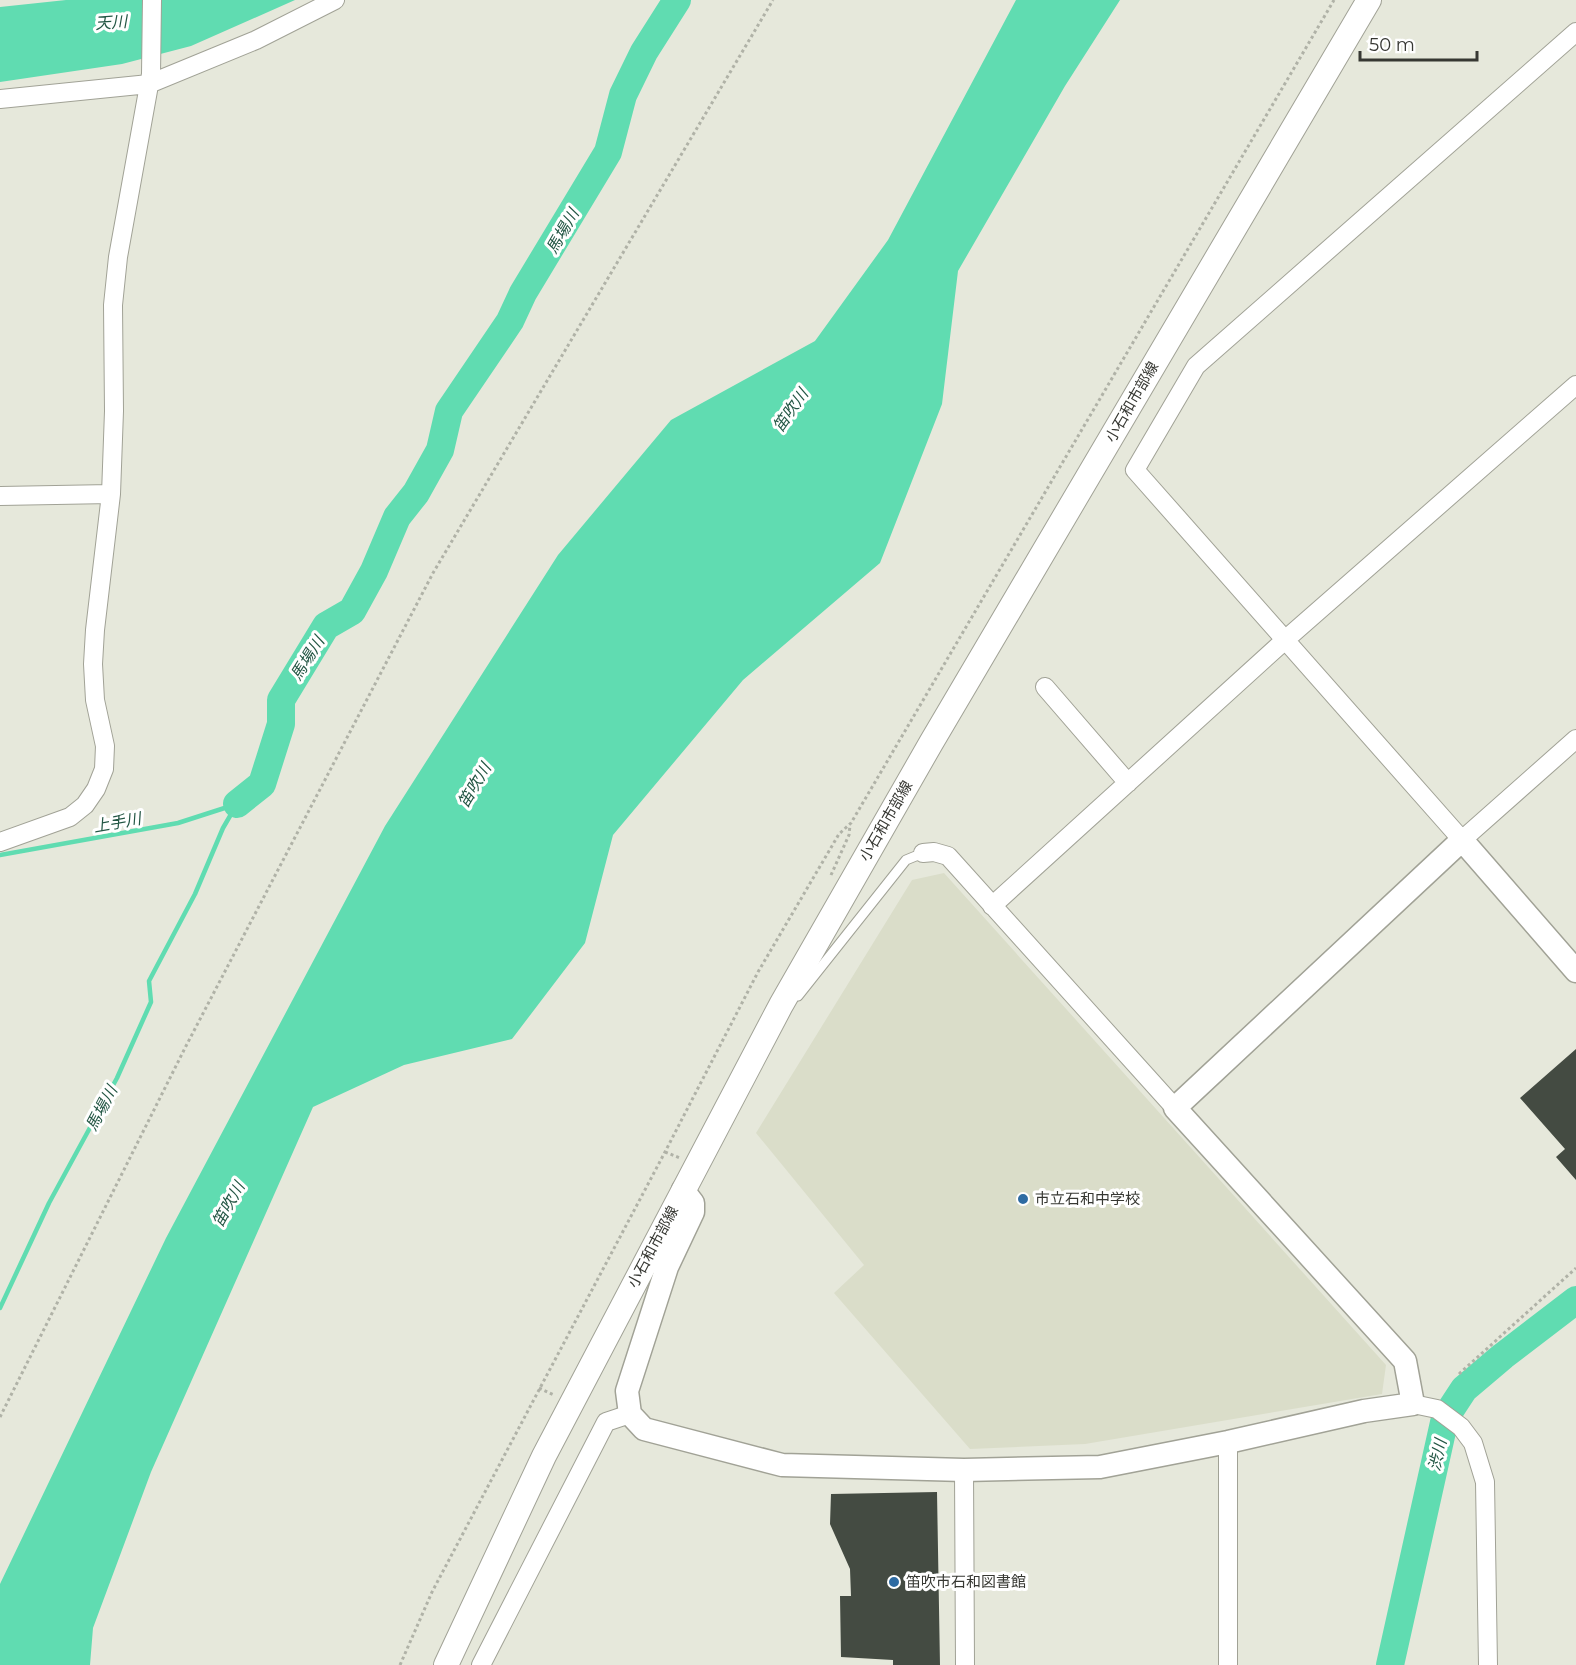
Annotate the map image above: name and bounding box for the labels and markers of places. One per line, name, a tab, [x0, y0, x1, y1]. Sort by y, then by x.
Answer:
place label: 市立石和中学校	[1035, 1189, 1140, 1208]
marker: 市立石和中学校	[1016, 1192, 1030, 1206]
place label: 笛吹市石和図書館	[906, 1572, 1026, 1591]
marker: 笛吹市石和図書館	[887, 1575, 901, 1589]

